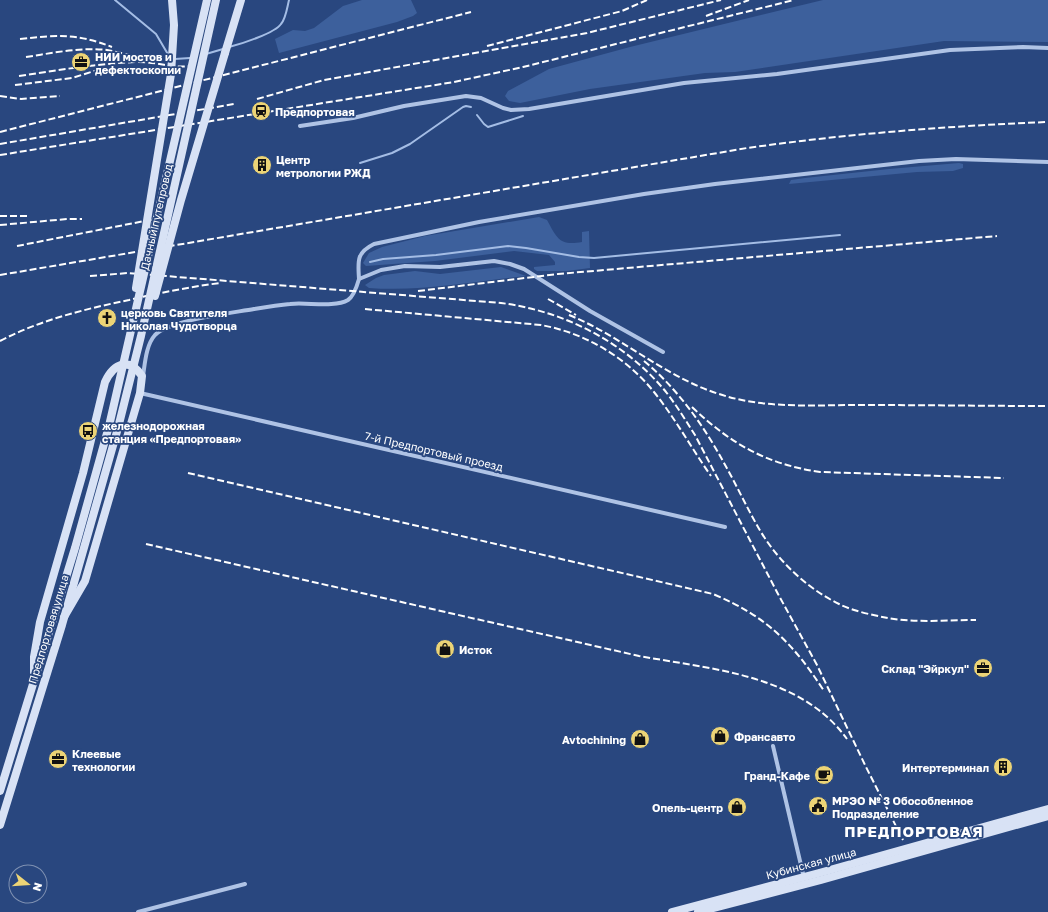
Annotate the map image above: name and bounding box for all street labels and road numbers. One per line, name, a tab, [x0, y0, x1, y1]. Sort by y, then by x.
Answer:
street label: Дачный путепровод	[137, 162, 175, 271]
street label: 7-й Предпортовый проезд	[364, 429, 505, 473]
street label: Предпортовая улица	[25, 573, 71, 685]
street label: Кубинская улица	[764, 845, 858, 881]

